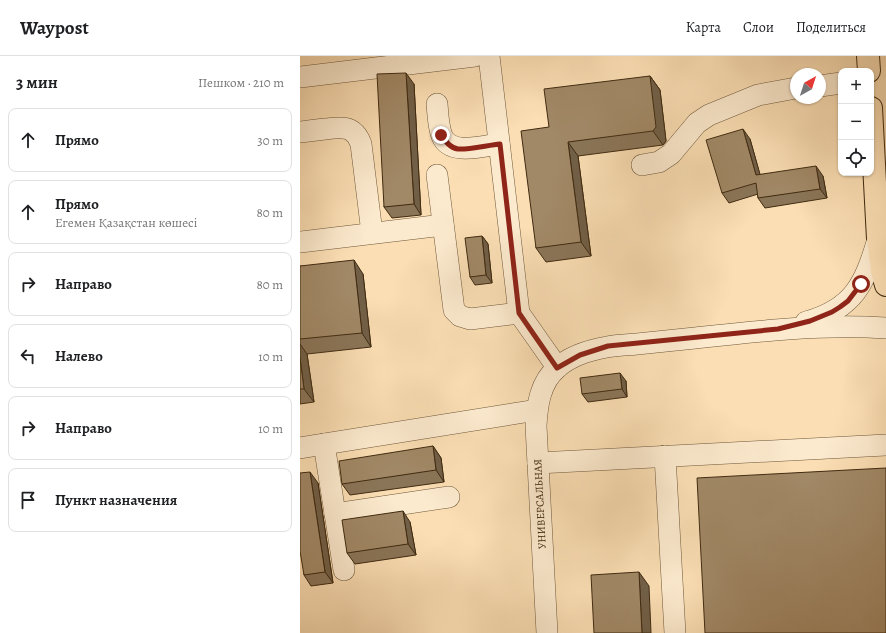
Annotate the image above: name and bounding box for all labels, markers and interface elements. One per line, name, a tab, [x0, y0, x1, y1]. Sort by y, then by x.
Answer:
text: Waypost	[20, 15, 89, 41]
text: Карта	[686, 18, 721, 37]
text: Слои	[743, 18, 774, 37]
text: Поделиться	[796, 18, 866, 37]
north arrow	[790, 68, 826, 104]
map controls	[838, 68, 874, 176]
button: +	[838, 68, 874, 104]
text: 3 мин	[16, 71, 58, 94]
text: Пешком · 210 m	[198, 74, 284, 91]
button: −	[838, 104, 874, 140]
route end	[432, 126, 450, 144]
icon: ahead	[17, 129, 39, 151]
text: Прямо	[55, 130, 99, 150]
text: 30 m	[257, 132, 283, 149]
button: locate	[838, 140, 874, 176]
text: Прямо	[55, 194, 99, 214]
icon: ahead	[17, 201, 39, 223]
text: 80 m	[256, 204, 283, 221]
text: Егемен Қазақстан көшесі	[55, 214, 197, 231]
icon: right	[17, 273, 39, 295]
text: Направо	[55, 274, 112, 294]
route start	[852, 275, 870, 293]
text: 80 m	[256, 276, 283, 293]
icon: left	[17, 345, 39, 367]
text: Налево	[55, 346, 103, 366]
text: 10 m	[258, 348, 283, 365]
icon: right	[17, 417, 39, 439]
text: Направо	[55, 418, 112, 438]
text: 10 m	[258, 420, 283, 437]
street label: УНИВЕРСАЛЬНАЯ	[530, 458, 550, 549]
icon: arrive	[17, 489, 39, 511]
text: Пункт назначения	[55, 490, 177, 510]

